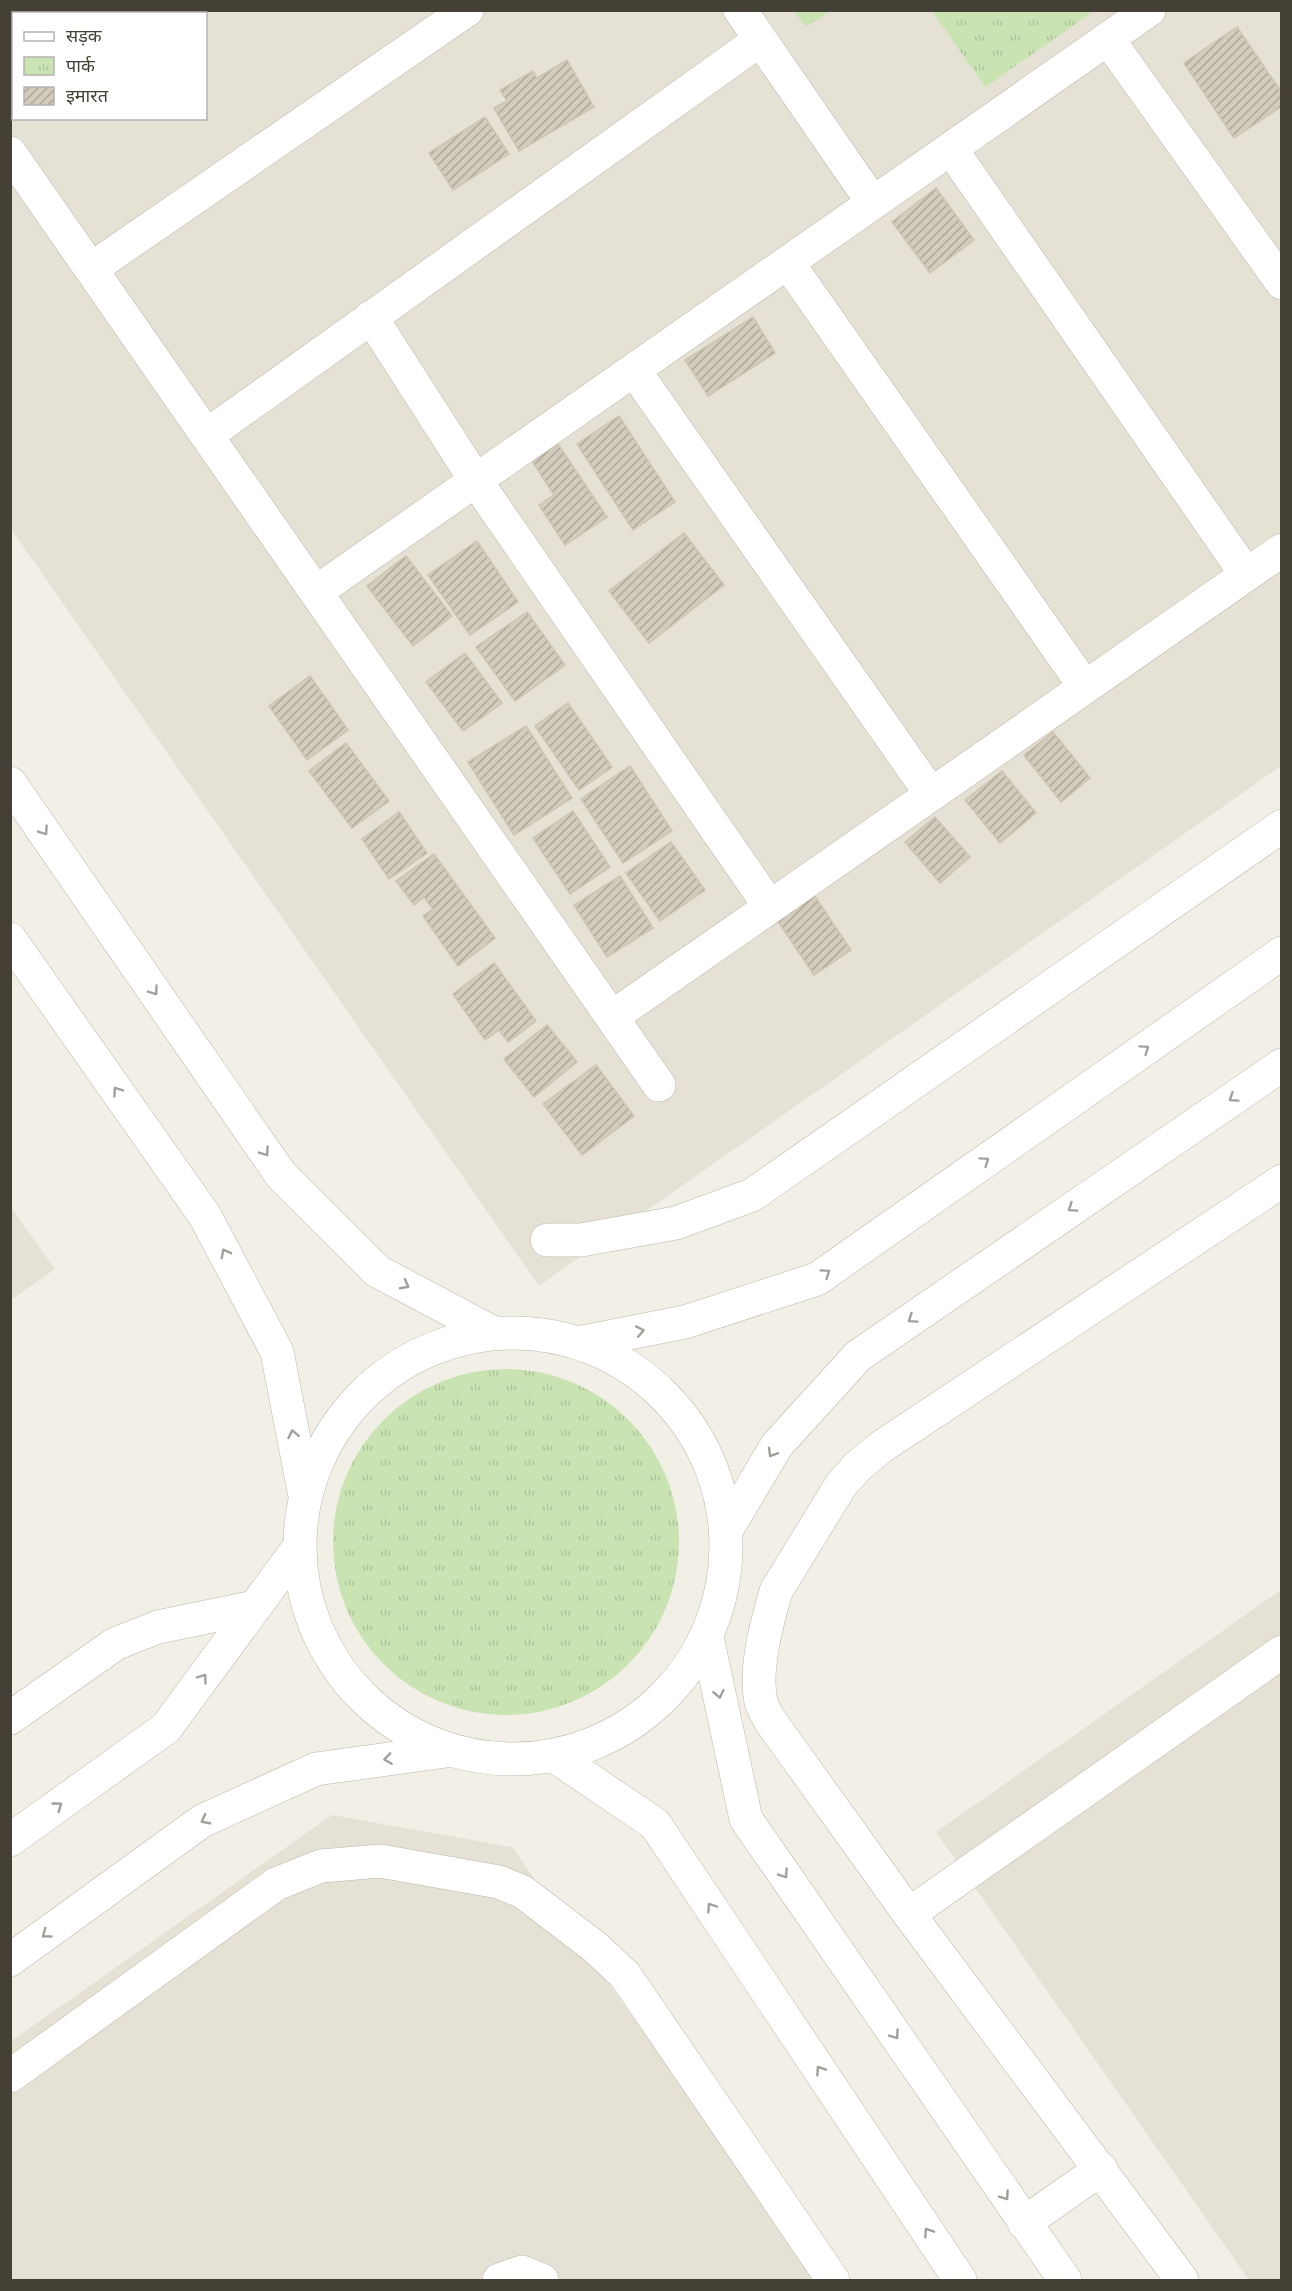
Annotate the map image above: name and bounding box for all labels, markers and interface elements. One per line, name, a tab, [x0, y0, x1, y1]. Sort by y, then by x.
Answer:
legend	[12, 12, 207, 120]
text: सड़क	[66, 24, 103, 47]
text: पार्क	[66, 54, 96, 77]
text: इमारत	[66, 84, 109, 107]
one-way arrow	[37, 824, 48, 835]
one-way arrow	[147, 985, 158, 996]
one-way arrow	[1138, 1045, 1149, 1056]
one-way arrow	[113, 1087, 124, 1098]
one-way arrow	[1229, 1091, 1240, 1102]
one-way arrow	[258, 1145, 269, 1156]
one-way arrow	[979, 1157, 990, 1168]
one-way arrow	[1068, 1201, 1079, 1212]
one-way arrow	[220, 1249, 232, 1260]
one-way arrow	[819, 1269, 830, 1280]
one-way arrow	[399, 1278, 410, 1290]
one-way arrow	[907, 1312, 918, 1323]
one-way arrow	[635, 1325, 645, 1338]
one-way arrow	[287, 1429, 300, 1439]
one-way arrow	[768, 1447, 780, 1457]
one-way arrow	[196, 1674, 207, 1685]
one-way arrow	[712, 1689, 725, 1699]
one-way arrow	[383, 1753, 392, 1765]
one-way arrow	[51, 1802, 62, 1813]
one-way arrow	[200, 1813, 211, 1824]
one-way arrow	[777, 1868, 788, 1879]
one-way arrow	[708, 1903, 719, 1914]
one-way arrow	[42, 1927, 53, 1938]
one-way arrow	[888, 2028, 899, 2039]
one-way arrow	[816, 2065, 827, 2076]
one-way arrow	[998, 2189, 1009, 2200]
one-way arrow	[924, 2228, 935, 2239]

